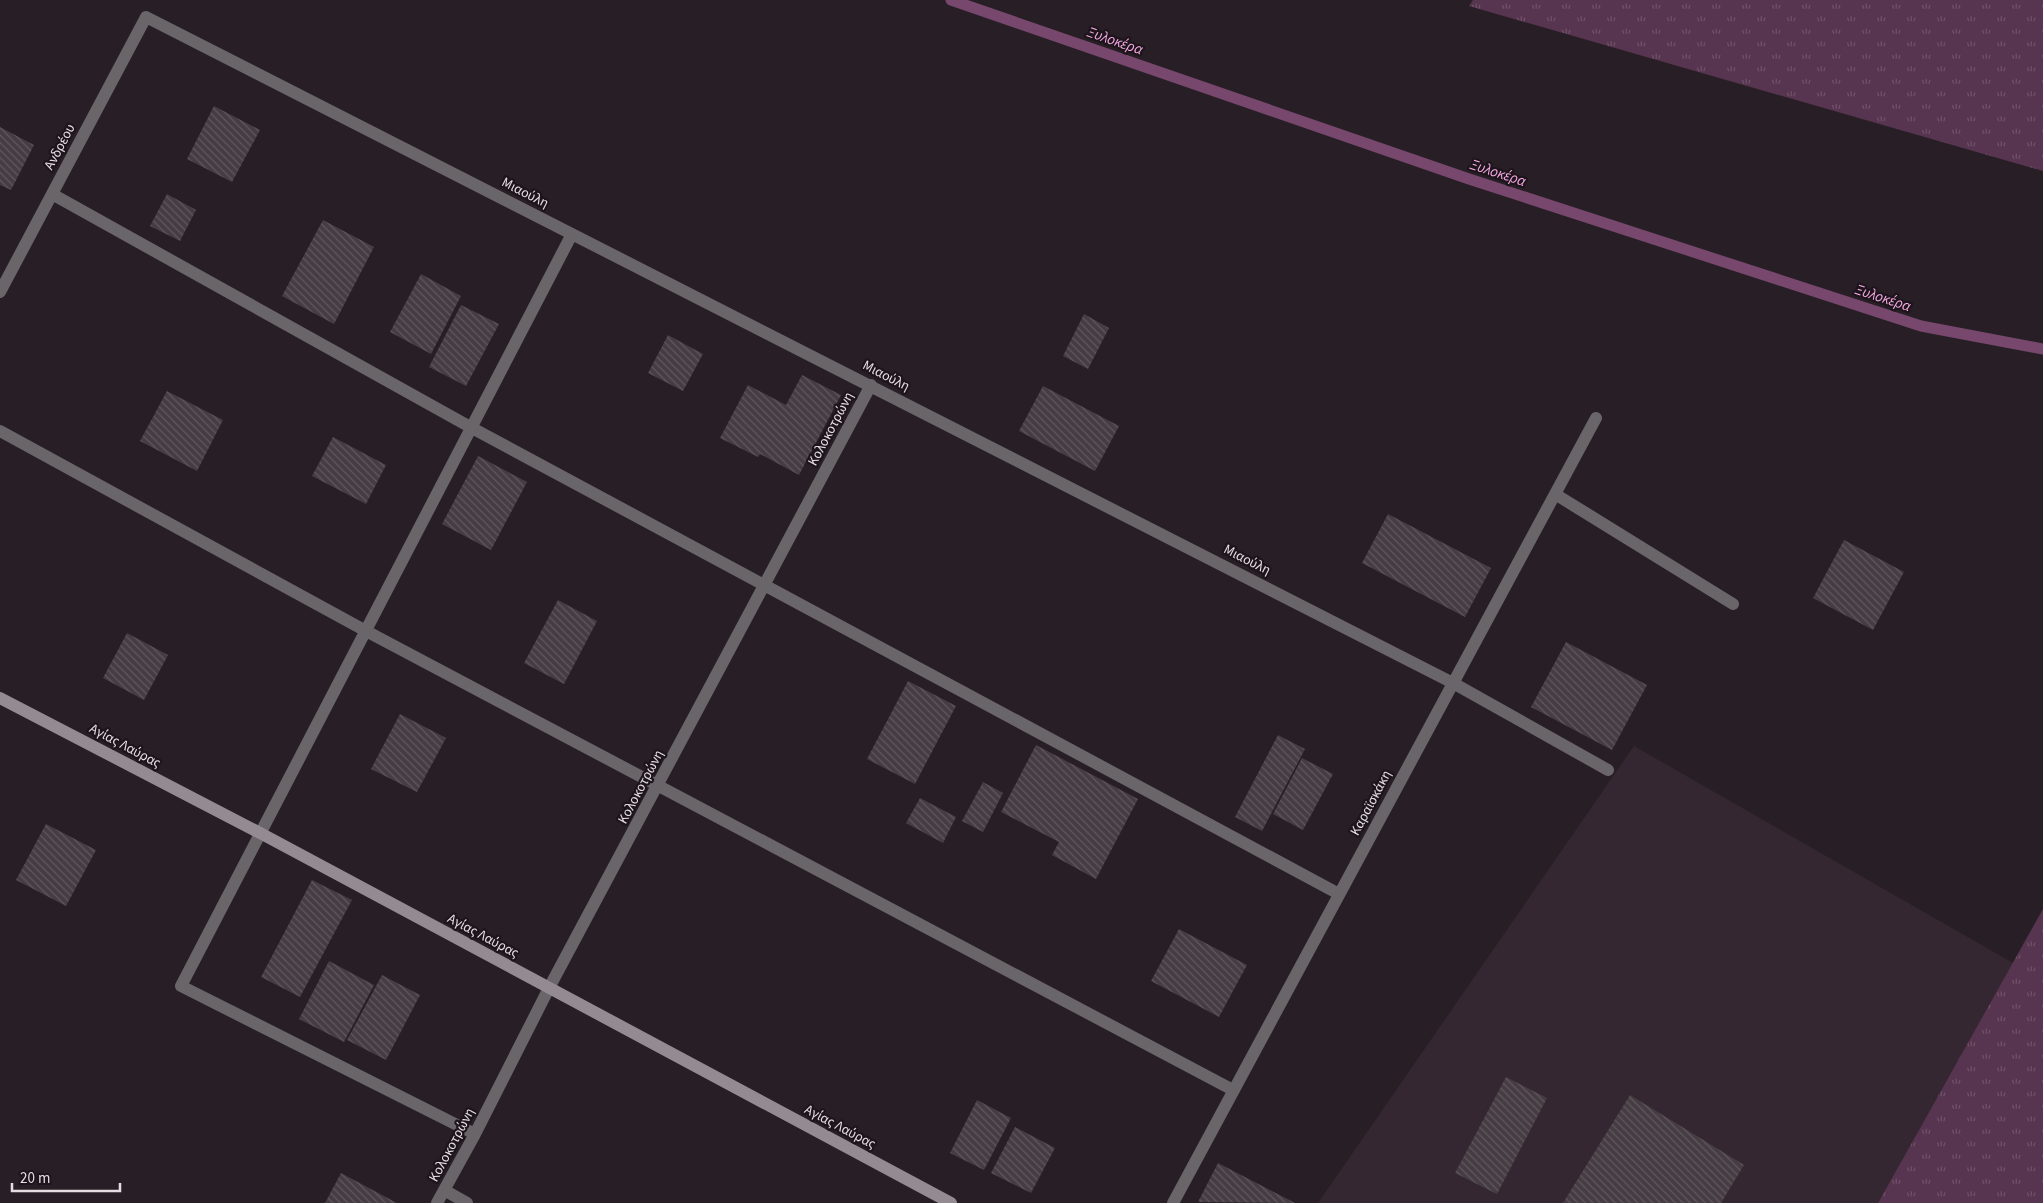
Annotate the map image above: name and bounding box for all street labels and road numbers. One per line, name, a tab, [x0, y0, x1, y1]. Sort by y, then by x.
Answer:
street label: Ανδρέου	[40, 120, 80, 174]
street label: Μιαούλη	[498, 173, 552, 213]
street label: Μιαούλη	[859, 356, 913, 396]
street label: Κολοκοτρώνη	[803, 388, 859, 470]
street label: Μιαούλη	[1220, 540, 1274, 580]
street label: Αγίας Λαύρας	[86, 719, 164, 773]
street label: Κολοκοτρώνη	[613, 746, 669, 828]
street label: Καραϊσκάκη	[1345, 767, 1397, 839]
street label: Αγίας Λαύρας	[444, 909, 522, 963]
street label: Αγίας Λαύρας	[801, 1100, 879, 1154]
street label: Κολοκοτρώνη	[424, 1104, 480, 1186]

